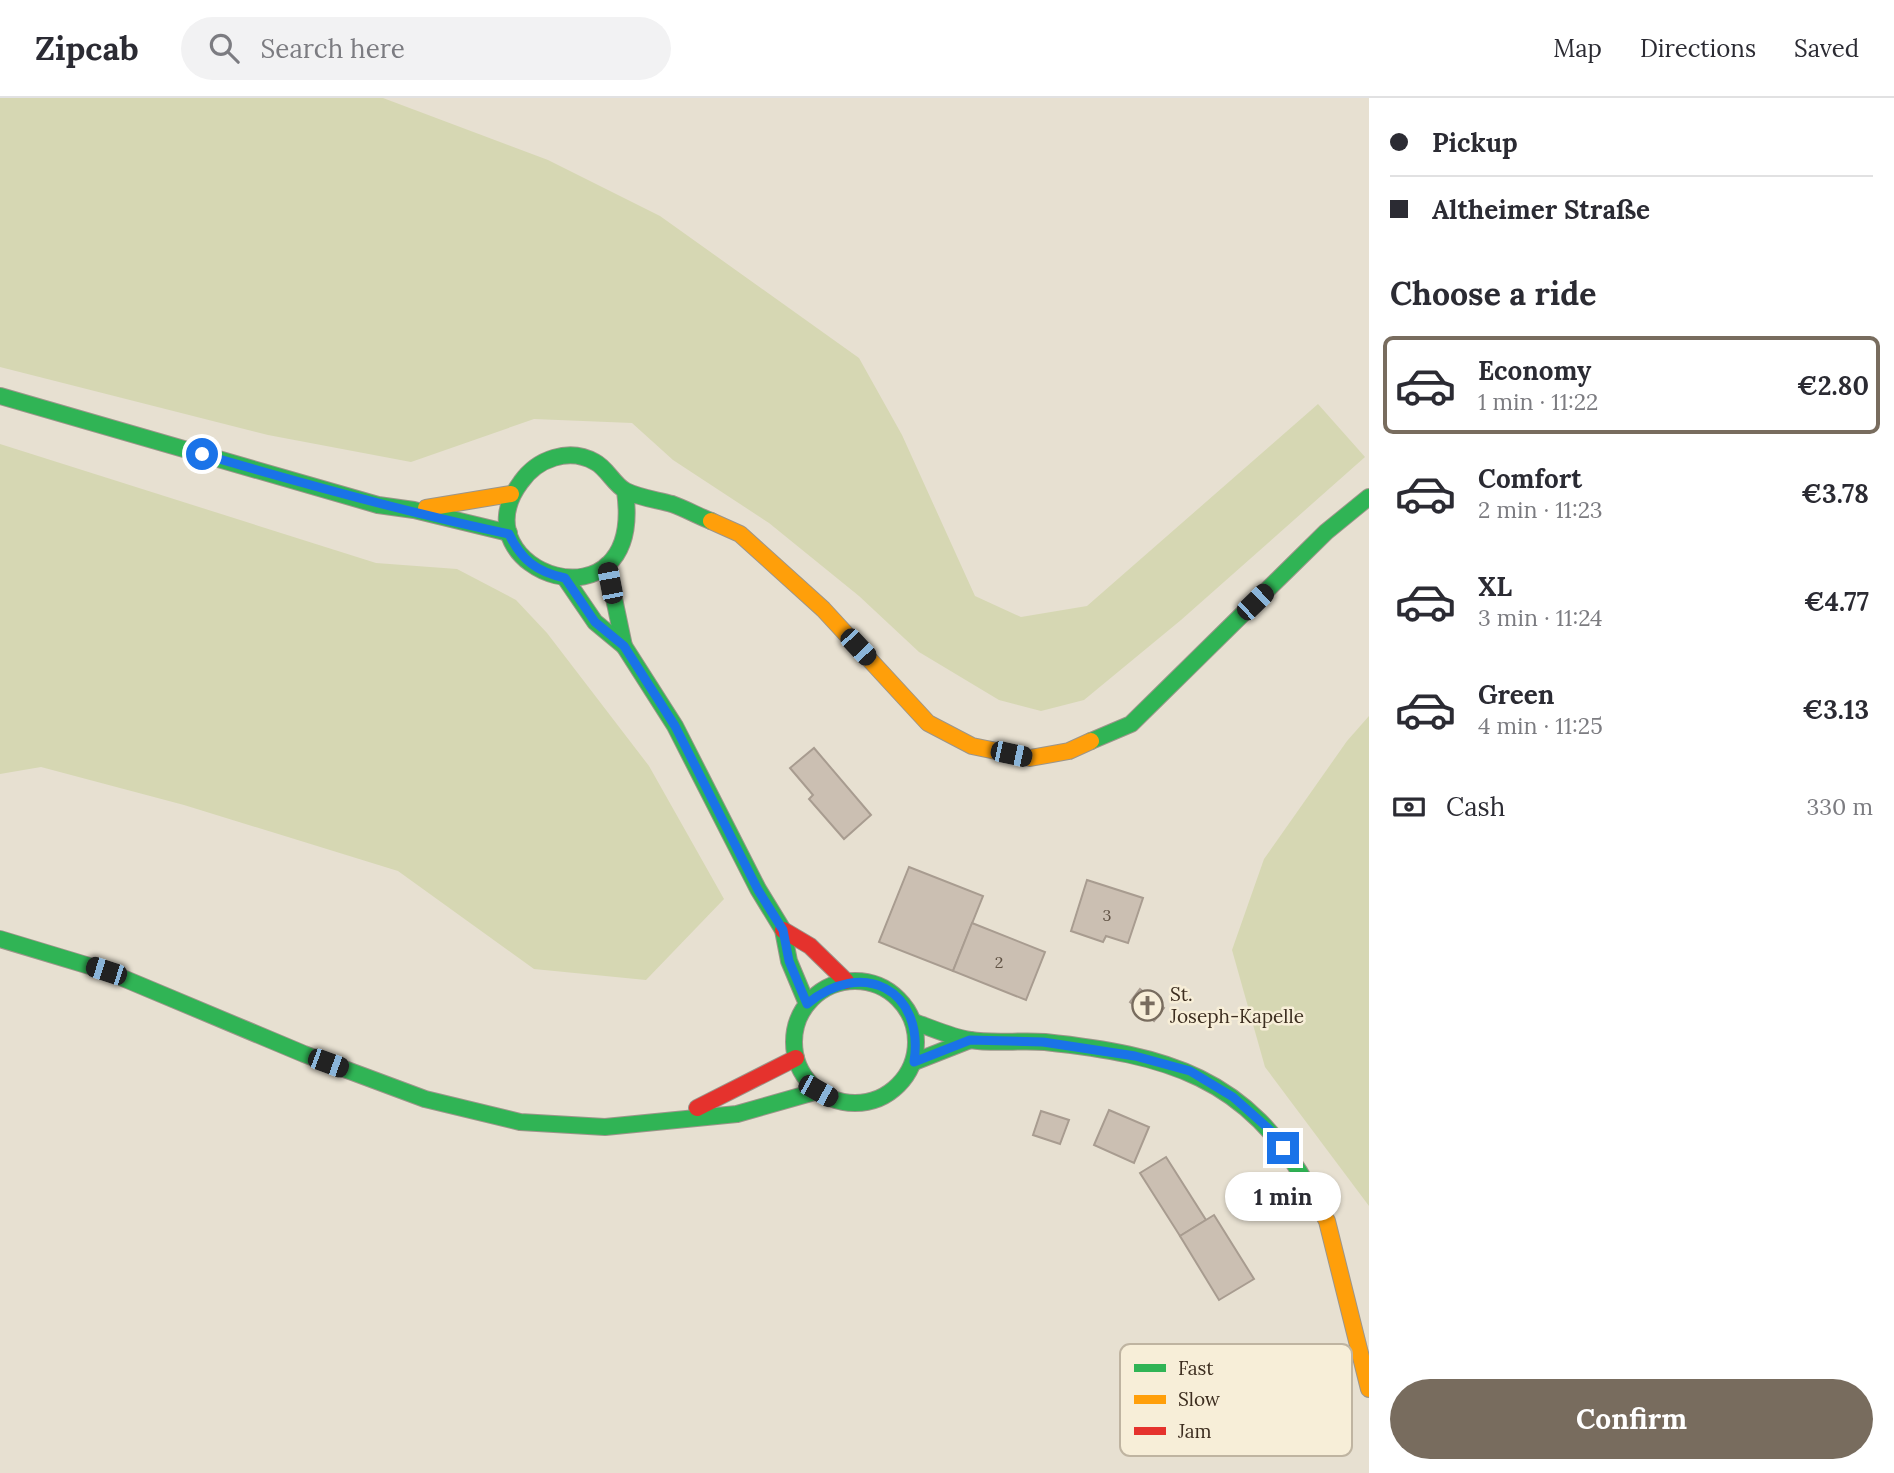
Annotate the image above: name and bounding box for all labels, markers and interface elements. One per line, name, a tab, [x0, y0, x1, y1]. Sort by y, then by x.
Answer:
search box	[181, 17, 671, 80]
text: Zipcab	[35, 27, 139, 69]
icon: search	[205, 29, 243, 67]
text: Search here	[261, 32, 405, 65]
text: Map	[1553, 33, 1602, 64]
text: Directions	[1640, 33, 1756, 64]
text: Saved	[1794, 33, 1859, 64]
text: Pickup	[1432, 126, 1518, 159]
text: Altheimer Straße	[1432, 193, 1650, 226]
text: Choose a ride	[1390, 273, 1597, 314]
icon: car	[1394, 354, 1457, 417]
text: Economy	[1478, 354, 1591, 387]
text: €2.80	[1797, 369, 1869, 402]
text: 1 min · 11:22	[1478, 387, 1598, 416]
route start	[186, 438, 218, 470]
icon: car	[1394, 462, 1457, 525]
text: Comfort	[1478, 462, 1582, 495]
text: €3.78	[1801, 477, 1869, 510]
text: 2 min · 11:23	[1478, 495, 1603, 524]
car	[596, 560, 625, 606]
icon: car	[1394, 570, 1457, 633]
text: XL	[1478, 570, 1512, 603]
car	[1233, 580, 1278, 624]
text: €4.77	[1804, 585, 1869, 618]
text: 3 min · 11:24	[1478, 603, 1603, 632]
car	[836, 624, 881, 670]
icon: car	[1394, 678, 1457, 741]
text: Green	[1478, 678, 1554, 711]
text: €3.13	[1802, 693, 1869, 726]
text: 4 min · 11:25	[1478, 711, 1603, 740]
car	[989, 739, 1034, 769]
icon: cash	[1390, 788, 1428, 826]
text: Cash	[1446, 790, 1505, 823]
text: 330 m	[1806, 792, 1873, 821]
house number: 3	[1103, 905, 1112, 925]
house number: 2	[995, 952, 1003, 972]
car	[83, 955, 130, 987]
place label: St. Joseph-Kapelle	[1169, 982, 1304, 1028]
church icon: St. Joseph-Kapelle	[1130, 988, 1164, 1022]
car	[305, 1046, 352, 1080]
car	[795, 1072, 842, 1110]
route end	[1267, 1132, 1299, 1164]
callout: 1 min	[1225, 1172, 1341, 1222]
text: 1 min	[1254, 1182, 1312, 1211]
legend	[1120, 1344, 1352, 1456]
text: Fast	[1178, 1356, 1214, 1380]
button: Confirm	[1390, 1379, 1873, 1459]
text: Slow	[1178, 1387, 1221, 1411]
text: Jam	[1177, 1419, 1212, 1443]

